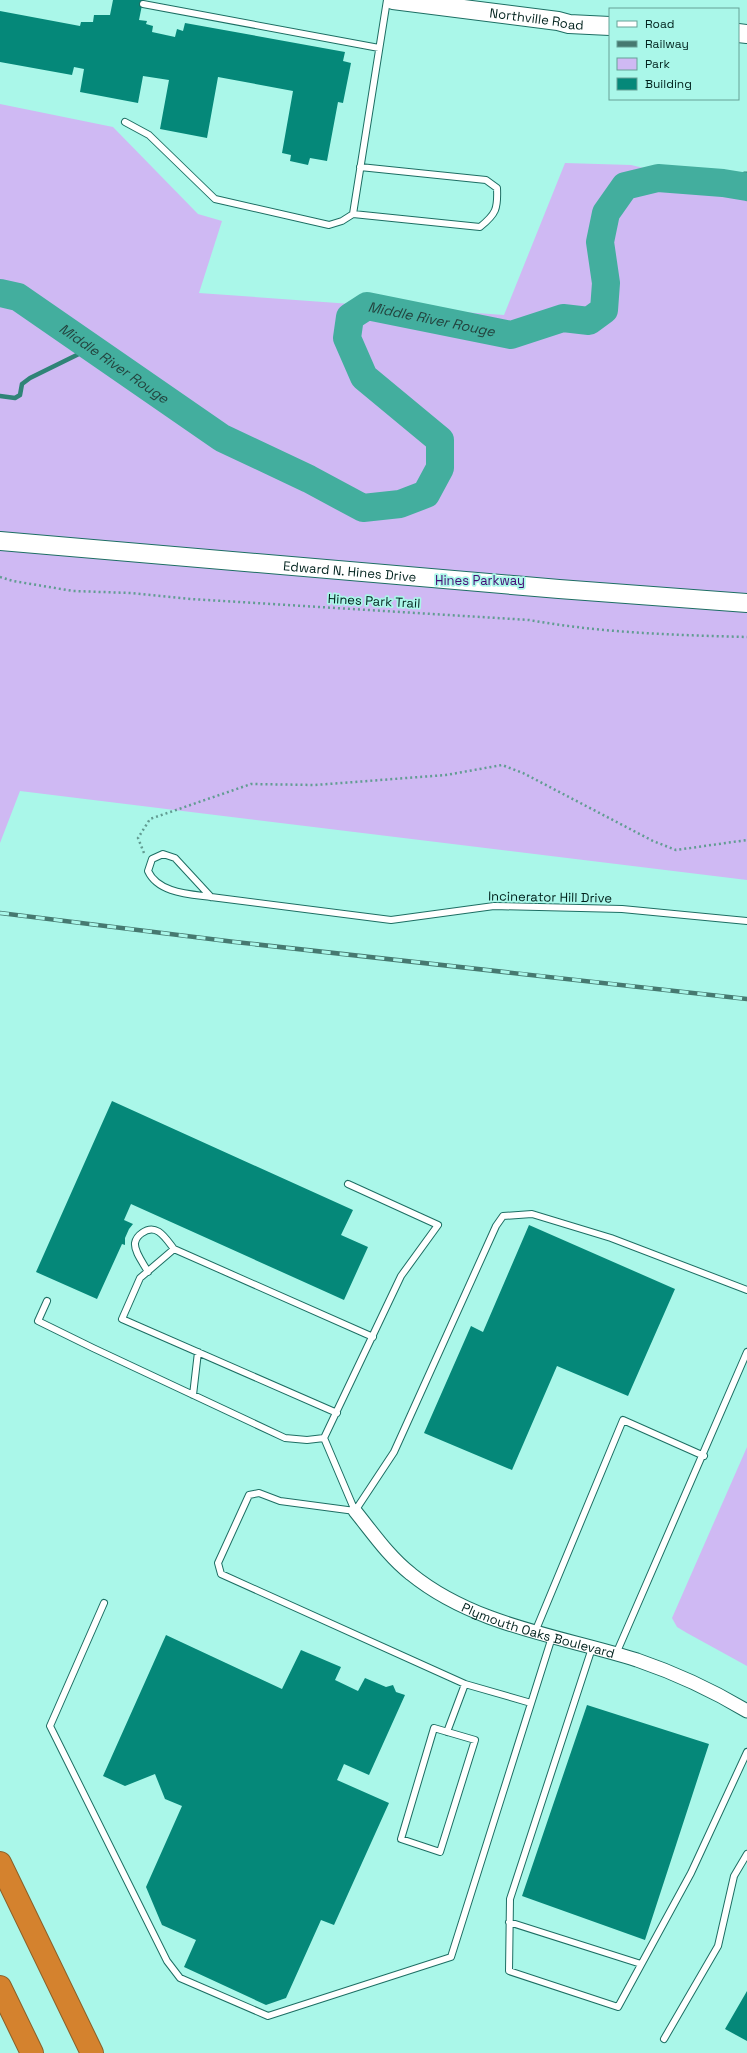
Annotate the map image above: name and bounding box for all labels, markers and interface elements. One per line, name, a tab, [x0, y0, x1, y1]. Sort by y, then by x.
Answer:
street label: Northville Road	[489, 4, 584, 33]
legend	[609, 8, 739, 100]
text: Road	[645, 16, 674, 32]
text: Railway	[645, 36, 689, 52]
text: Park	[645, 56, 670, 72]
text: Building	[645, 76, 692, 92]
water label: Middle River Rouge	[366, 297, 497, 341]
water label: Middle River Rouge	[56, 319, 173, 408]
street label: Edward N. Hines Drive	[282, 557, 417, 585]
park label: Hines Parkway	[435, 572, 525, 589]
street label: Hines Park Trail	[327, 590, 421, 612]
street label: Incinerator Hill Drive	[488, 887, 612, 907]
street label: Plymouth Oaks Boulevard	[459, 1598, 617, 1662]

